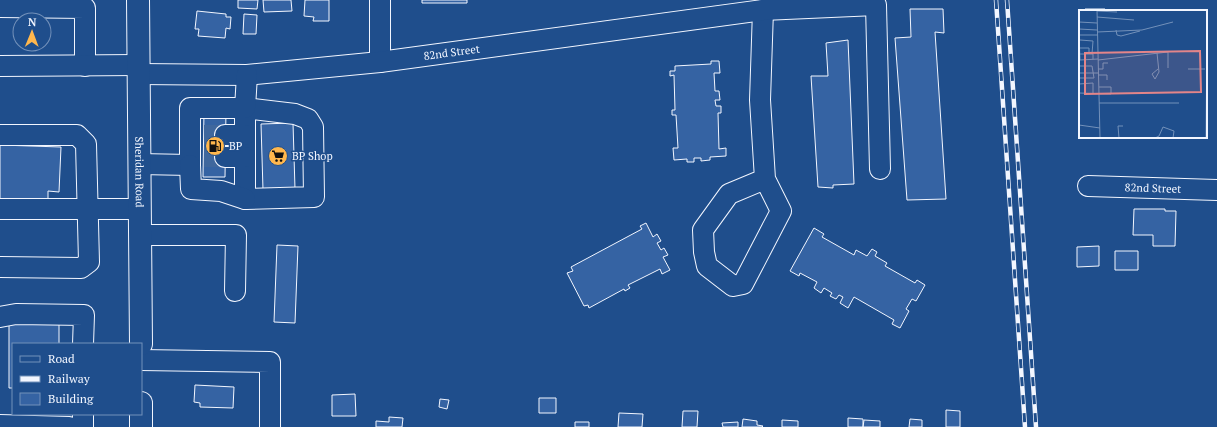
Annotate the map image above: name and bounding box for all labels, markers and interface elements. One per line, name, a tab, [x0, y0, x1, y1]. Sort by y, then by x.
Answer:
inset map	[1079, 10, 1207, 138]
north arrow	[12, 12, 52, 52]
text: N	[28, 15, 37, 29]
street label: 82nd Street	[423, 42, 481, 63]
fuel station icon: BP	[204, 135, 226, 157]
street label: Sheridan Road	[132, 136, 147, 208]
place label: BP	[229, 139, 243, 153]
supermarket icon: BP Shop	[267, 145, 289, 167]
place label: BP Shop	[292, 149, 333, 163]
street label: 82nd Street	[1125, 180, 1181, 196]
legend	[12, 343, 142, 415]
text: Road	[48, 351, 75, 366]
text: Railway	[48, 371, 91, 386]
text: Building	[48, 391, 94, 406]

